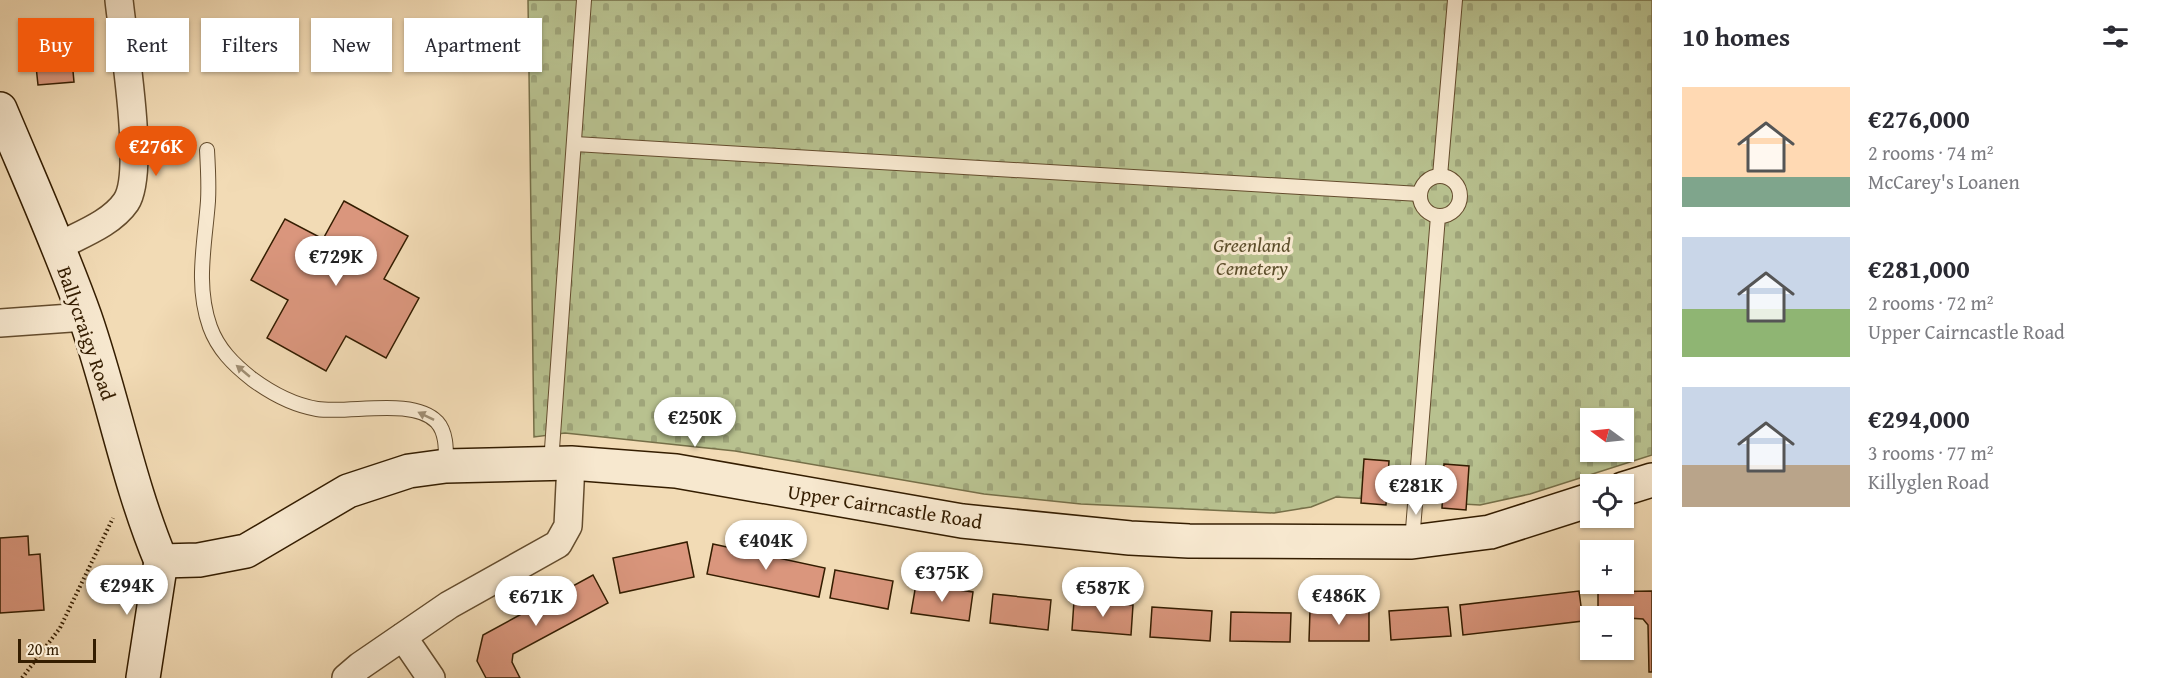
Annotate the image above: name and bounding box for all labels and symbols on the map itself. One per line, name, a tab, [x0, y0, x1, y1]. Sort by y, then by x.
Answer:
pin: €276K	[114, 126, 198, 177]
park label: Greenland Cemetery	[1213, 230, 1291, 282]
pin: €729K	[294, 236, 378, 287]
street label: Ballycraigy Road	[50, 262, 124, 404]
one-way arrow	[236, 365, 251, 378]
pin: €250K	[653, 397, 737, 448]
north arrow	[1580, 408, 1634, 462]
one-way arrow	[417, 411, 434, 420]
pin: €281K	[1374, 465, 1458, 516]
street label: Upper Cairncastle Road	[786, 476, 985, 536]
pin: €404K	[724, 520, 808, 571]
pin: €375K	[900, 552, 984, 603]
pin: €294K	[85, 565, 169, 616]
pin: €587K	[1061, 567, 1145, 618]
pin: €486K	[1297, 575, 1381, 626]
pin: €671K	[494, 576, 578, 627]
scale bar	[18, 636, 96, 664]

